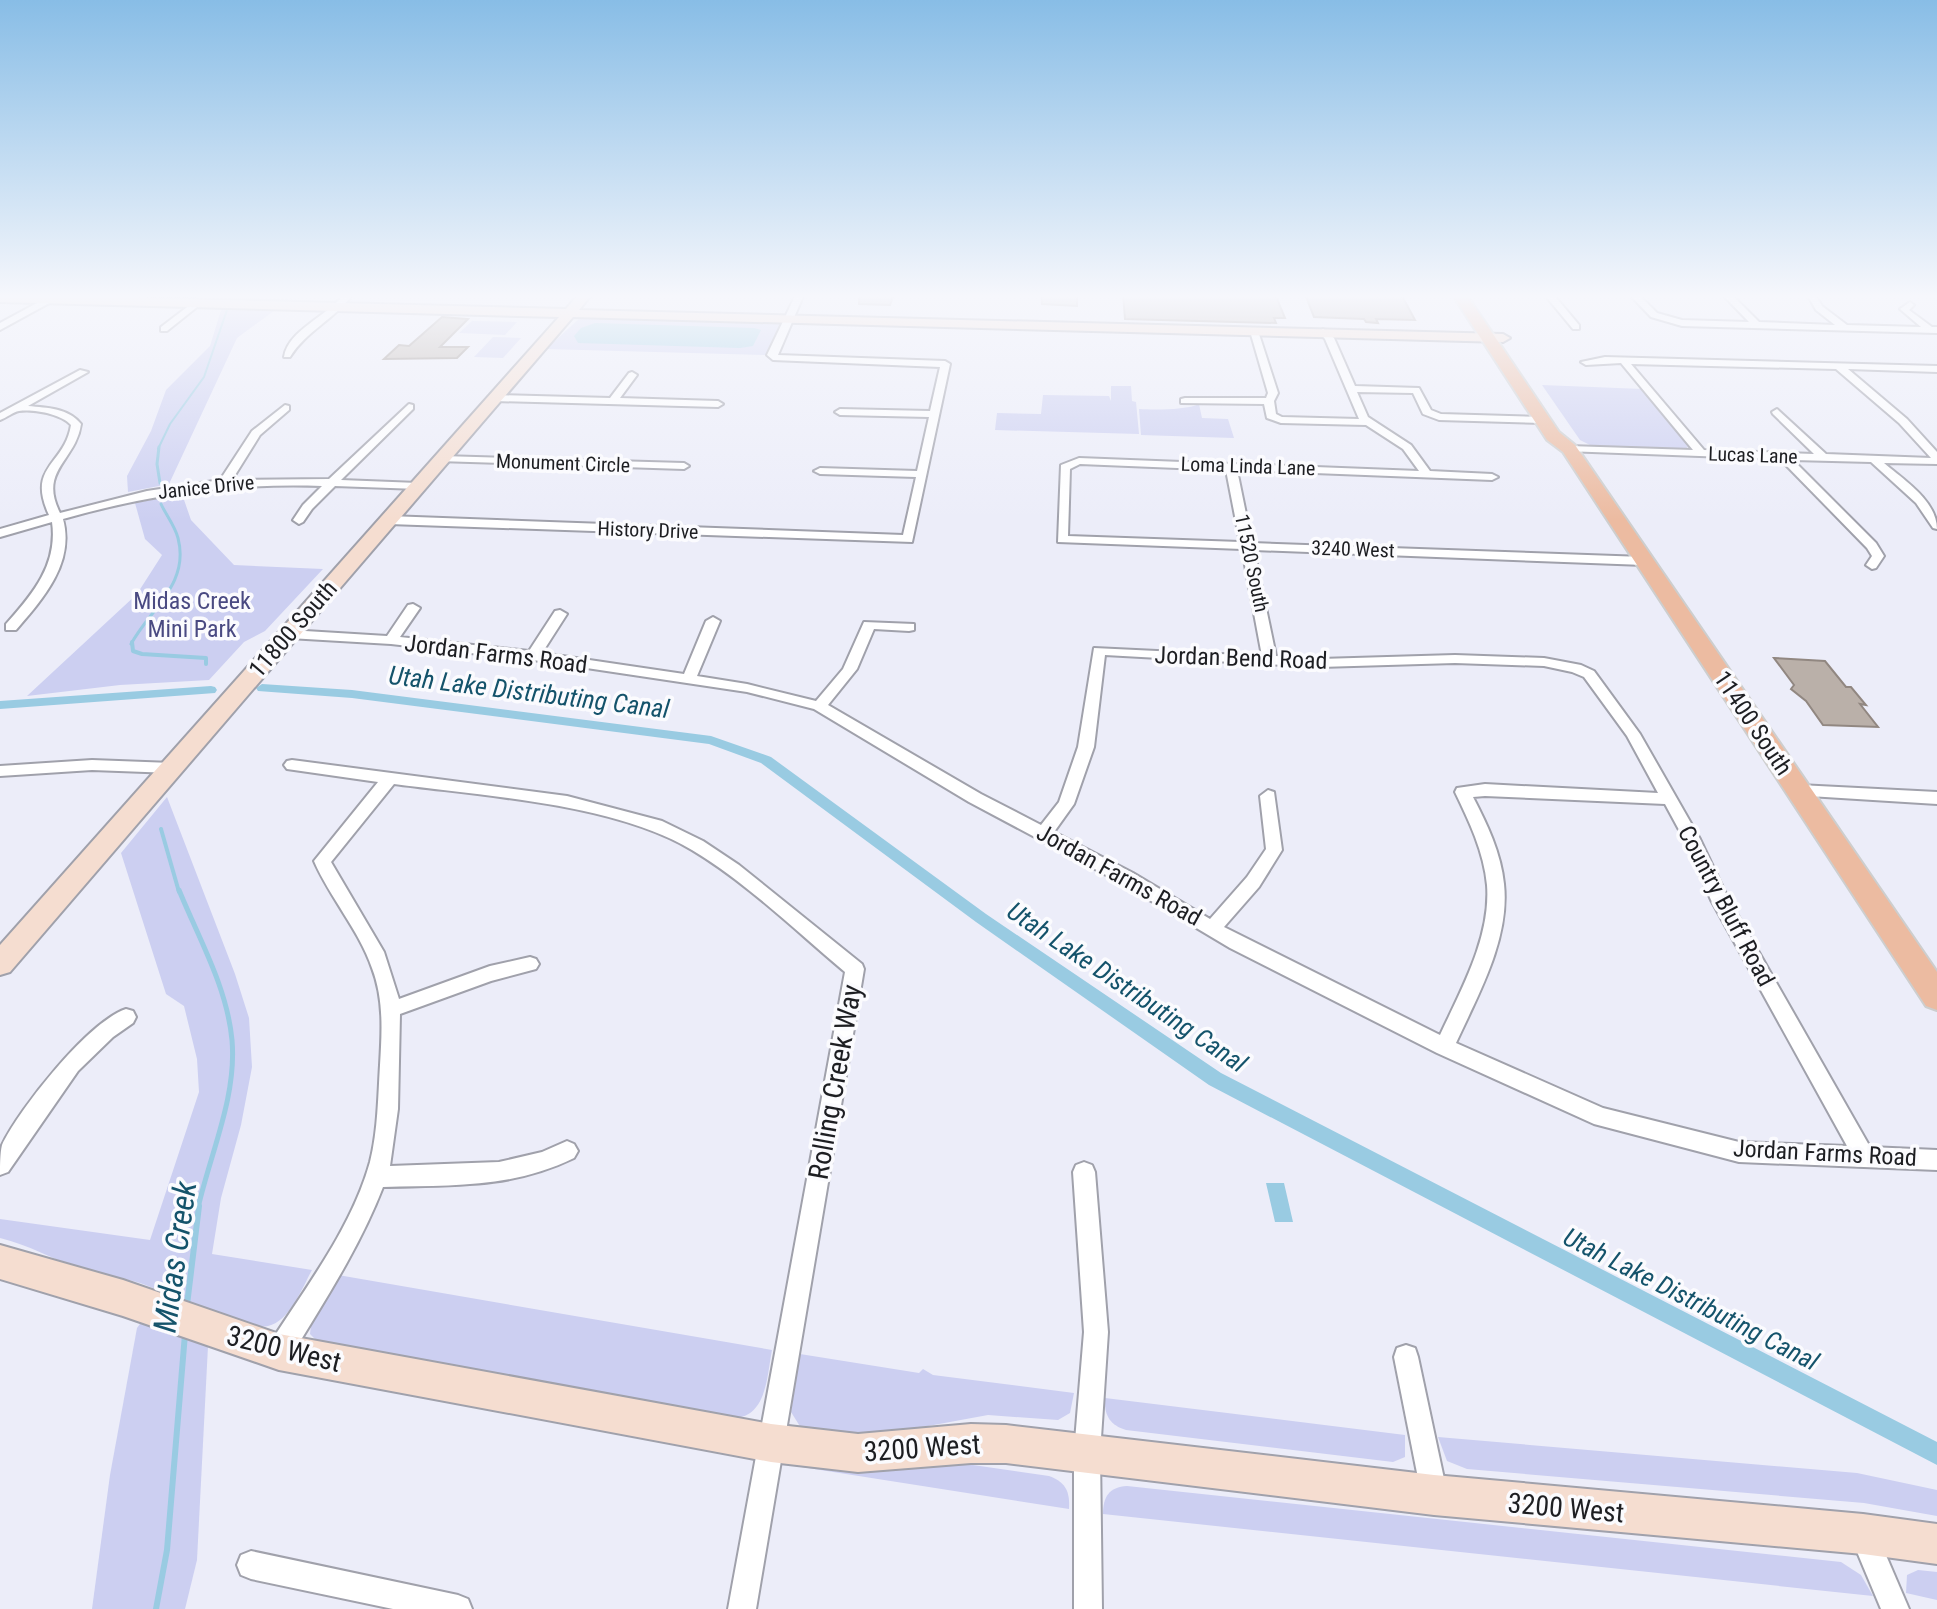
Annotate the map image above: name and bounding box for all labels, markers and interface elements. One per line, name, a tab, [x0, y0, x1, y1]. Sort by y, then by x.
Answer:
street label: Lucas Lane	[1708, 441, 1798, 469]
street label: Monument Circle	[496, 449, 630, 477]
street label: Loma Linda Lane	[1180, 452, 1316, 480]
street label: Janice Drive	[157, 470, 255, 504]
street label: 11520 South	[1230, 512, 1274, 614]
street label: History Drive	[597, 516, 699, 544]
street label: 3240 West	[1311, 536, 1395, 562]
street label: 11800 South	[243, 575, 343, 683]
park label: Midas Creek Mini Park	[133, 587, 251, 643]
street label: Jordan Farms Road	[403, 629, 589, 679]
street label: Jordan Bend Road	[1154, 641, 1328, 675]
water label: Utah Lake Distributing Canal	[387, 660, 672, 724]
street label: 11400 South	[1708, 666, 1798, 780]
street label: Jordan Farms Road	[1032, 818, 1206, 932]
street label: Country Bluff Road	[1672, 821, 1780, 991]
water label: Utah Lake Distributing Canal	[1002, 896, 1253, 1079]
street label: Rolling Creek Way	[802, 982, 868, 1182]
street label: Jordan Farms Road	[1732, 1134, 1918, 1172]
water label: Midas Creek	[146, 1178, 205, 1335]
water label: Utah Lake Distributing Canal	[1558, 1222, 1825, 1377]
street label: 3200 West	[223, 1319, 345, 1379]
street label: 3200 West	[863, 1427, 981, 1469]
street label: 3200 West	[1506, 1486, 1626, 1530]

